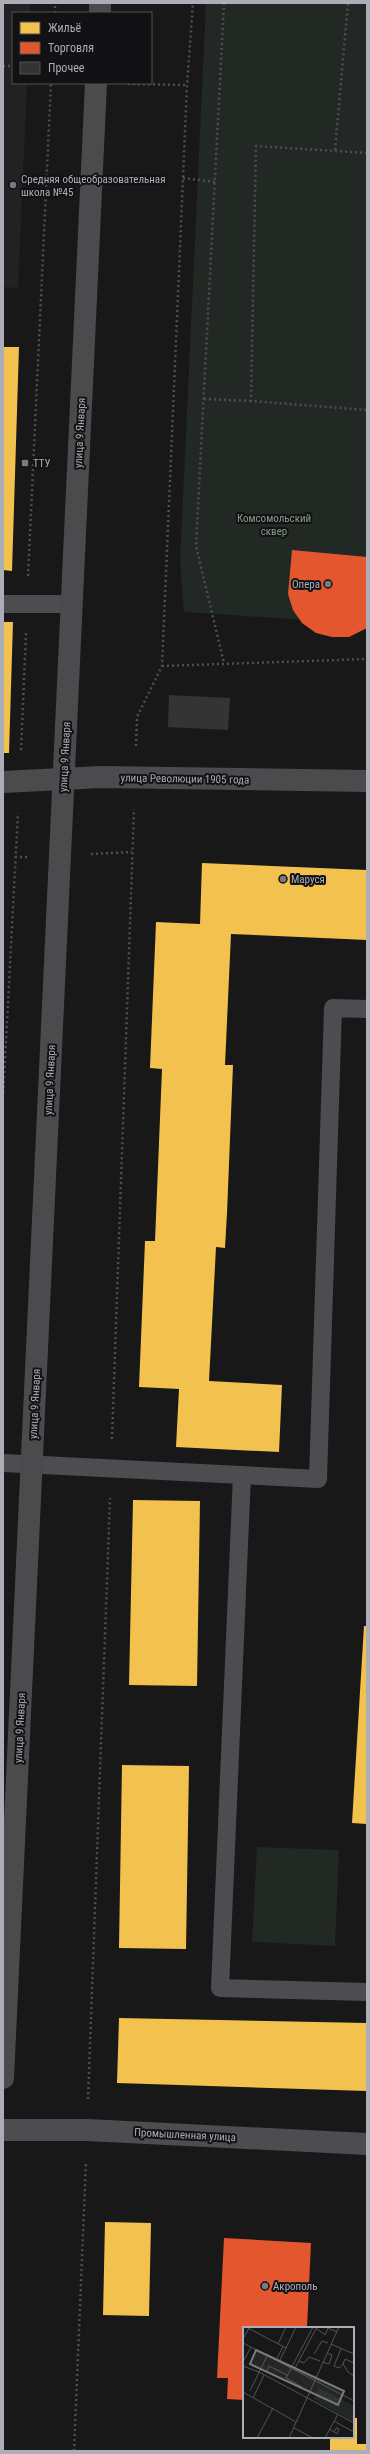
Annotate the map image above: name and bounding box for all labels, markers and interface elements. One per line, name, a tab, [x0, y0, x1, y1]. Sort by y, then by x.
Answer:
legend	[12, 12, 152, 84]
text: Жильё	[48, 21, 81, 35]
text: Торговля	[48, 41, 94, 55]
text: Прочее	[48, 61, 85, 75]
place label: Средняя общеобразовательная школа №45	[21, 173, 165, 199]
marker: Средняя общеобразовательная школа №45	[8, 180, 18, 190]
street label: улица 9 Января	[72, 397, 88, 469]
place label: ТТУ	[33, 457, 51, 470]
marker: ТТУ	[20, 458, 30, 468]
park label: Комсомольский сквер	[237, 512, 311, 538]
place label: Опера	[292, 578, 320, 591]
marker: Опера	[323, 579, 333, 589]
street label: улица 9 Января	[57, 721, 73, 793]
street label: улица Революции 1905 года	[121, 771, 249, 787]
place label: Маруся	[291, 873, 325, 886]
marker: Маруся	[278, 874, 288, 884]
street label: улица 9 Января	[42, 1044, 58, 1116]
street label: улица 9 Января	[27, 1368, 43, 1440]
street label: улица 9 Января	[12, 1692, 28, 1764]
street label: Промышленная улица	[134, 2126, 236, 2144]
place label: Акрополь	[273, 2280, 318, 2293]
marker: Акрополь	[260, 2281, 270, 2291]
inset map	[243, 2327, 354, 2438]

